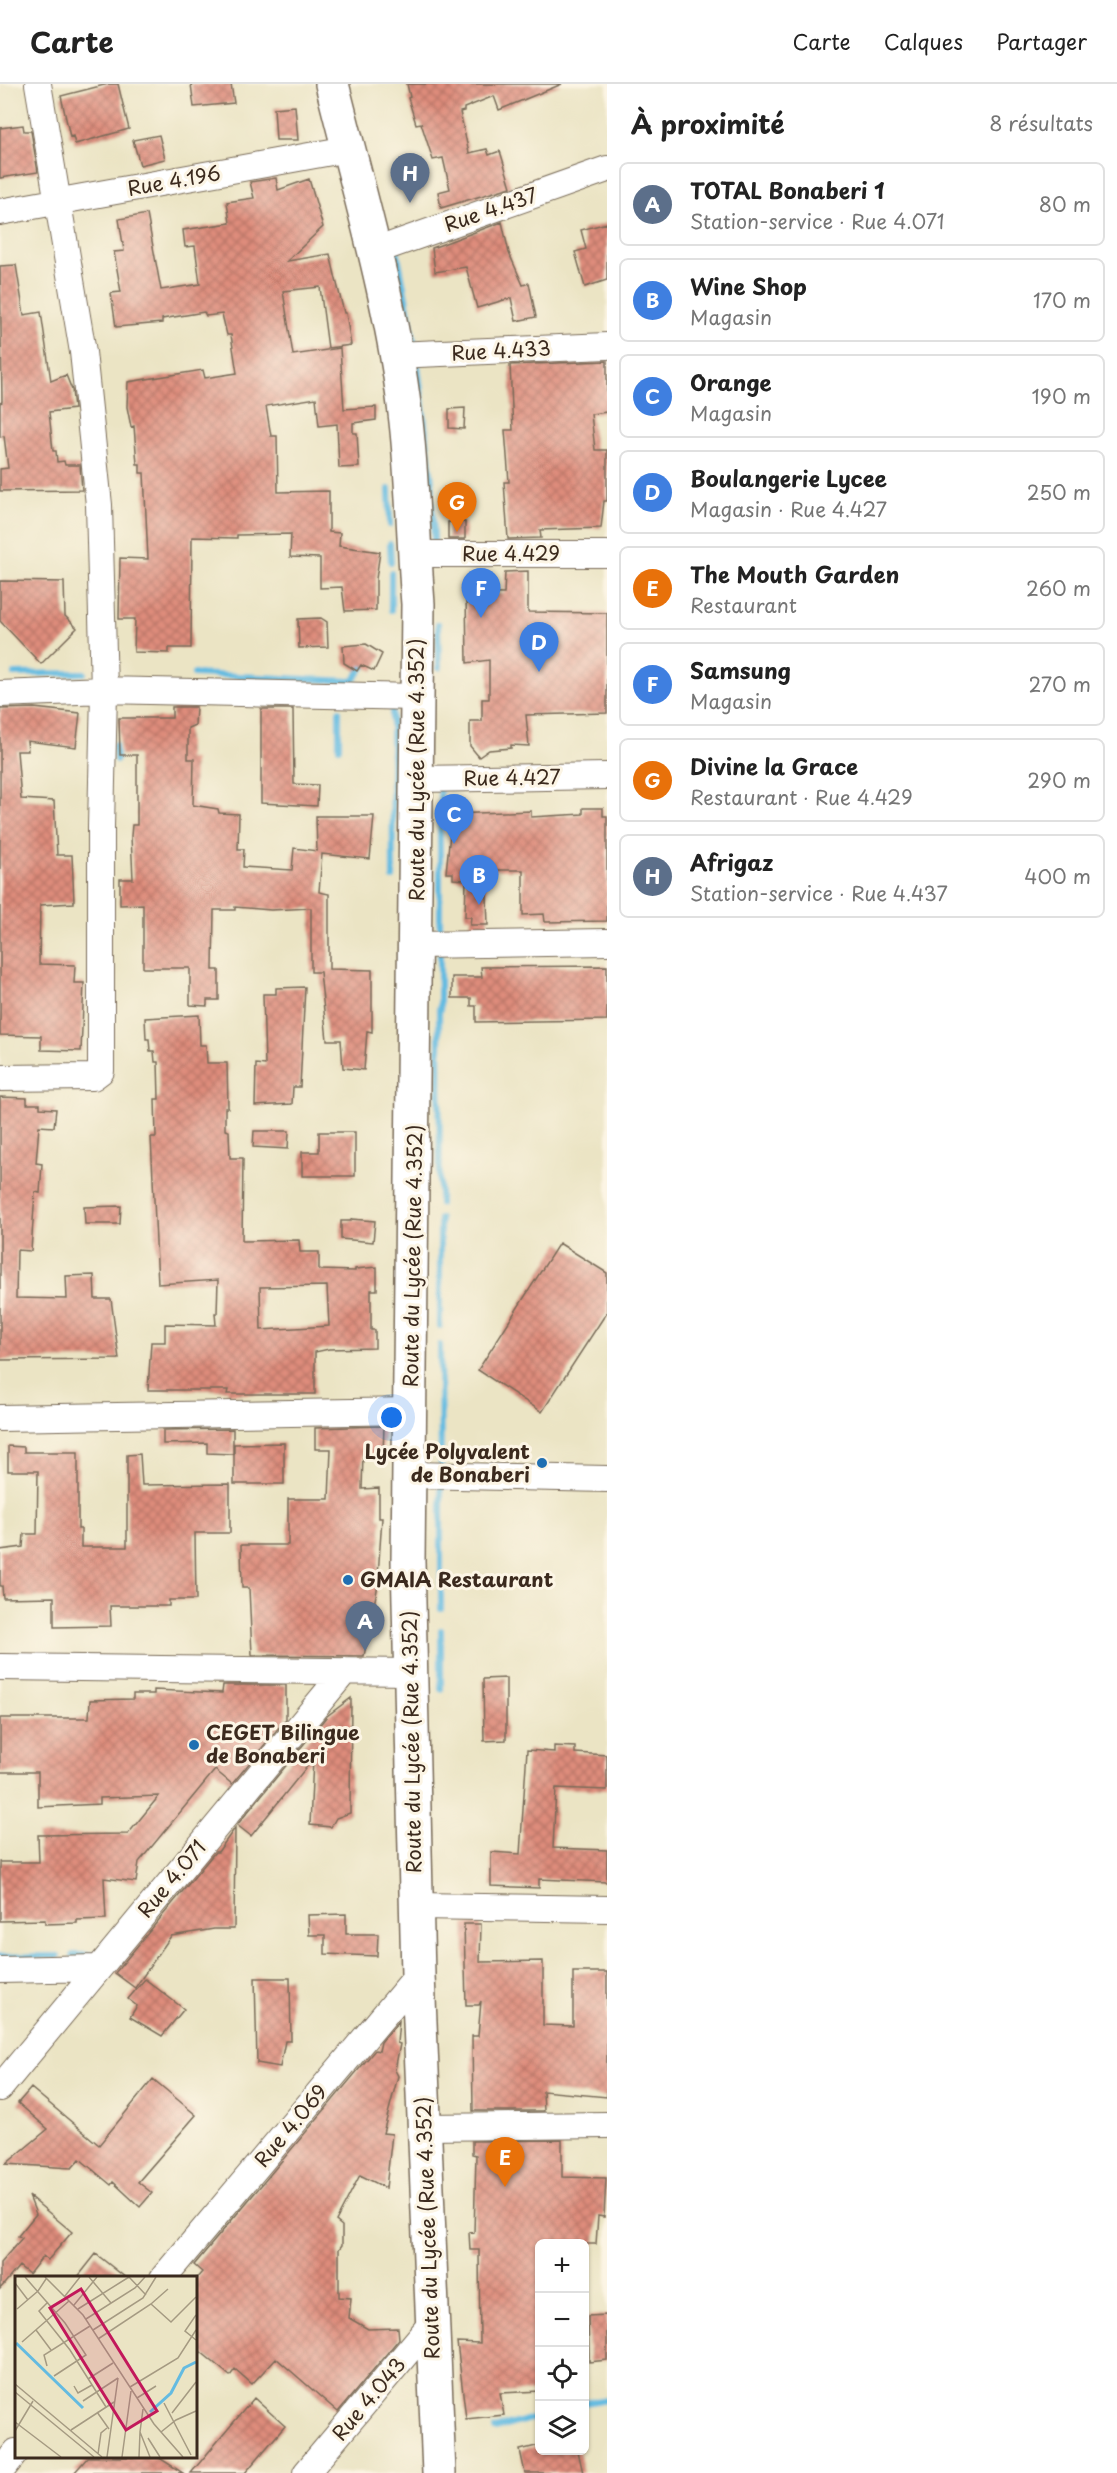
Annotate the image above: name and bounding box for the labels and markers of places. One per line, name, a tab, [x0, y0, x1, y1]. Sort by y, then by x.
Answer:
pin: H	[390, 154, 430, 203]
pin: G	[438, 482, 476, 532]
pin: F	[462, 568, 500, 618]
pin: D	[520, 622, 558, 672]
pin: C	[434, 794, 474, 844]
pin: B	[460, 856, 498, 905]
place label: Lycée Polyvalent de Bonaberi	[365, 1436, 530, 1489]
marker: Lycée Polyvalent de Bonaberi	[535, 1456, 549, 1470]
place label: GMAIA Restaurant	[360, 1564, 554, 1594]
marker: GMAIA Restaurant	[341, 1573, 355, 1587]
pin: A	[346, 1602, 385, 1651]
place label: CEGET Bilingue de Bonaberi	[206, 1717, 360, 1770]
marker: CEGET Bilingue de Bonaberi	[187, 1738, 201, 1752]
pin: E	[486, 2138, 524, 2187]

